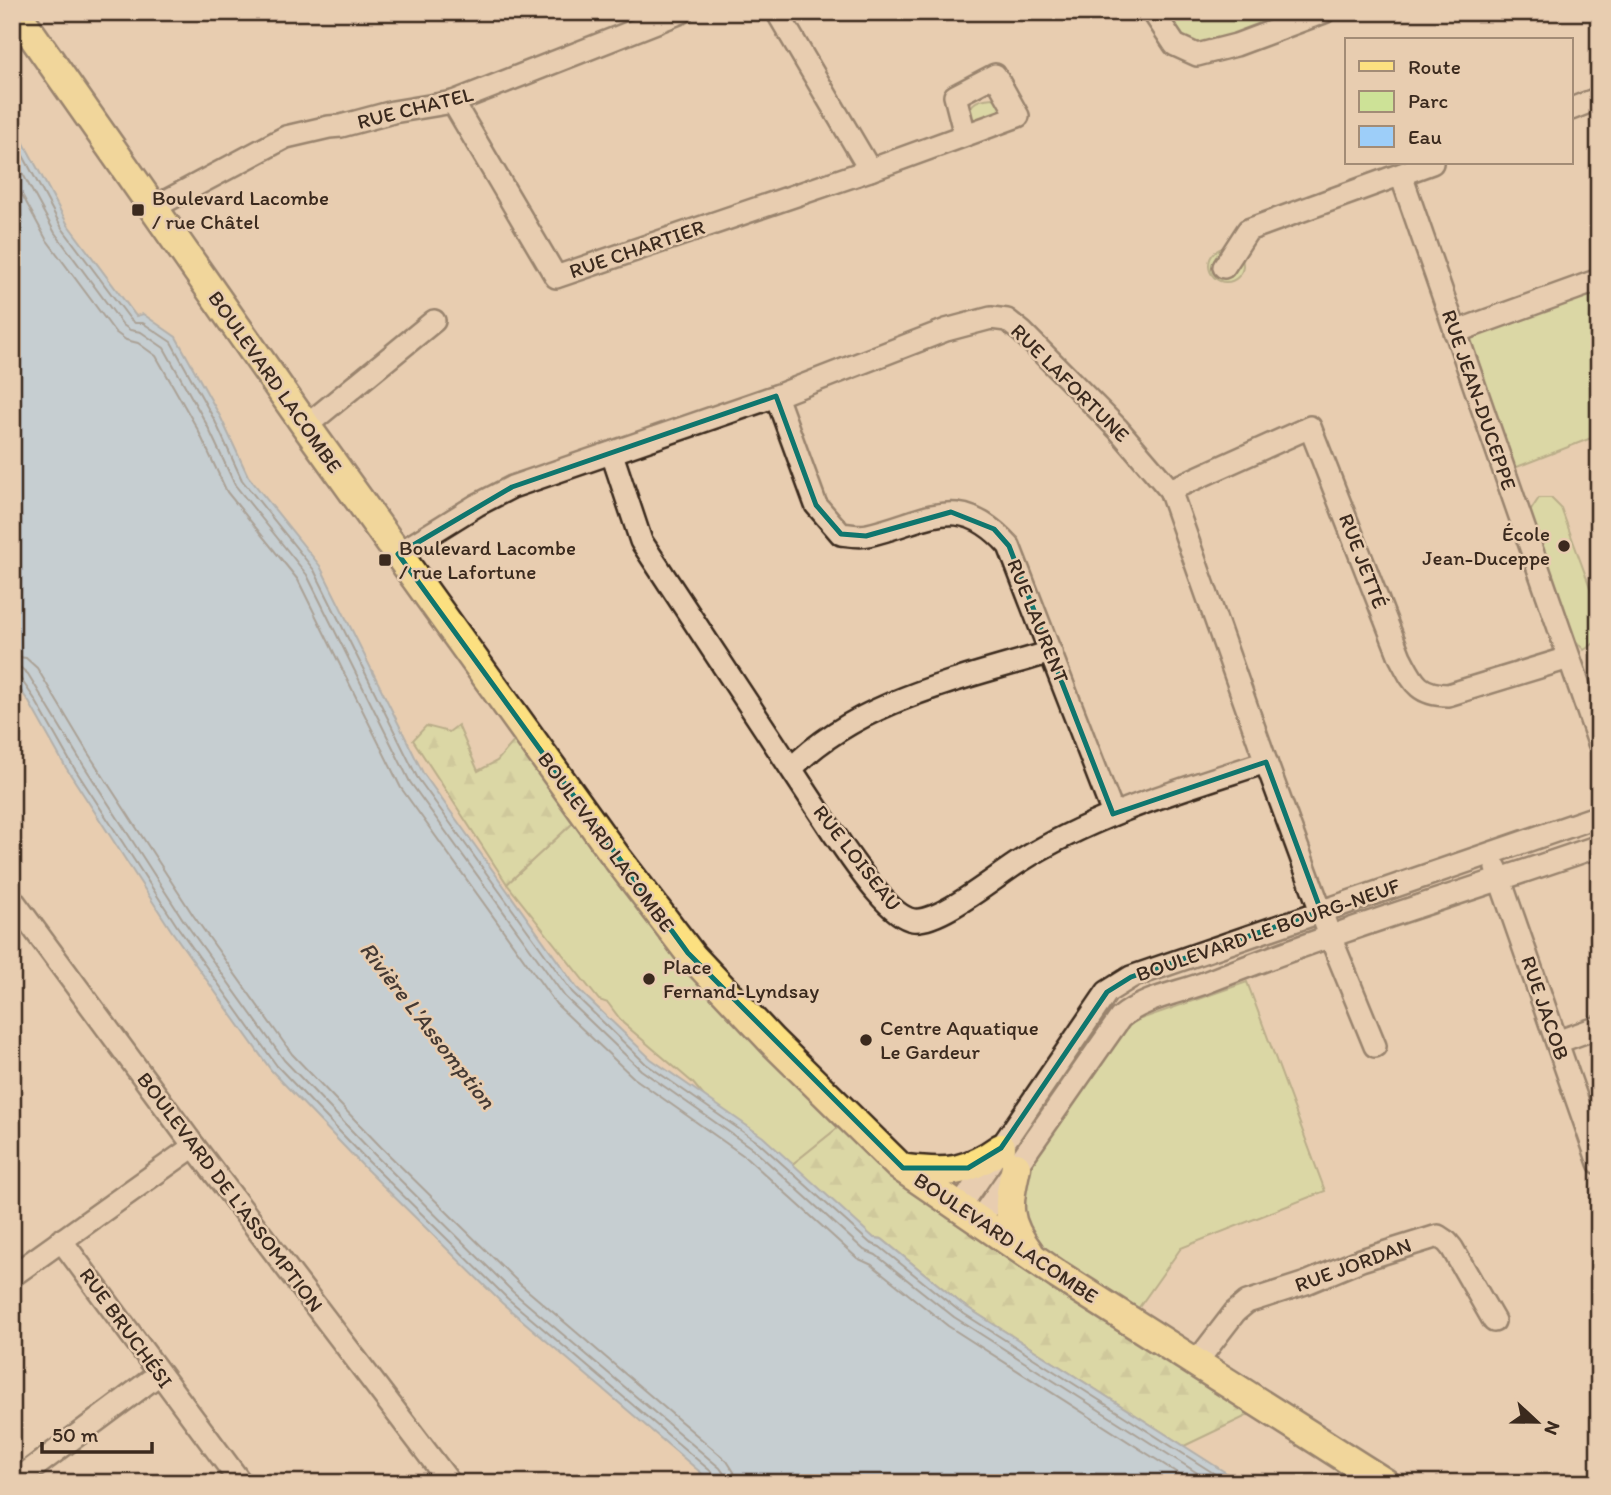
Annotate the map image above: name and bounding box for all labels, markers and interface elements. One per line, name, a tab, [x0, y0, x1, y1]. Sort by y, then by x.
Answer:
legend	[1345, 38, 1572, 164]
text: Route	[1408, 54, 1461, 79]
street label: RUE CHATEL	[354, 81, 476, 134]
text: Parc	[1408, 88, 1448, 113]
text: Eau	[1408, 124, 1442, 149]
place label: Boulevard Lacombe / rue Châtel	[152, 185, 329, 234]
marker: Boulevard Lacombe / rue Châtel	[130, 202, 146, 218]
street label: RUE CHARTIER	[566, 214, 708, 283]
street label: BOULEVARD LACOMBE	[203, 286, 348, 478]
street label: RUE JEAN-DUCEPPE	[1437, 306, 1522, 493]
street label: RUE LAFORTUNE	[1006, 318, 1135, 447]
street label: RUE JETTÉ	[1334, 510, 1393, 612]
place label: École Jean-Duceppe	[1422, 521, 1550, 570]
place label: Boulevard Lacombe / rue Lafortune	[399, 535, 576, 584]
marker: École Jean-Duceppe	[1556, 538, 1572, 554]
marker: Boulevard Lacombe / rue Lafortune	[377, 552, 393, 568]
street label: RUE LAURENT	[1002, 555, 1075, 687]
street label: BOULEVARD LACOMBE	[533, 747, 680, 937]
street label: RUE LOISEAU	[808, 800, 907, 916]
street label: BOULEVARD LE BOURG-NEUF	[1132, 872, 1403, 987]
water label: Rivière L'Assomption	[354, 936, 502, 1115]
street label: RUE JACOB	[1516, 952, 1575, 1063]
place label: Place Fernand-Lyndsay	[663, 954, 819, 1003]
marker: Place Fernand-Lyndsay	[641, 971, 657, 987]
place label: Centre Aquatique Le Gardeur	[880, 1015, 1039, 1064]
marker: Centre Aquatique Le Gardeur	[858, 1032, 874, 1048]
street label: BOULEVARD DE L'ASSOMPTION	[132, 1067, 329, 1317]
street label: BOULEVARD LACOMBE	[910, 1167, 1103, 1308]
street label: RUE JORDAN	[1291, 1232, 1415, 1297]
street label: RUE BRUCHÉSI	[74, 1263, 178, 1393]
north arrow	[1502, 1386, 1572, 1456]
scale bar	[42, 1411, 152, 1455]
text: N	[1539, 1418, 1565, 1438]
text: 50 m	[52, 1422, 99, 1447]

